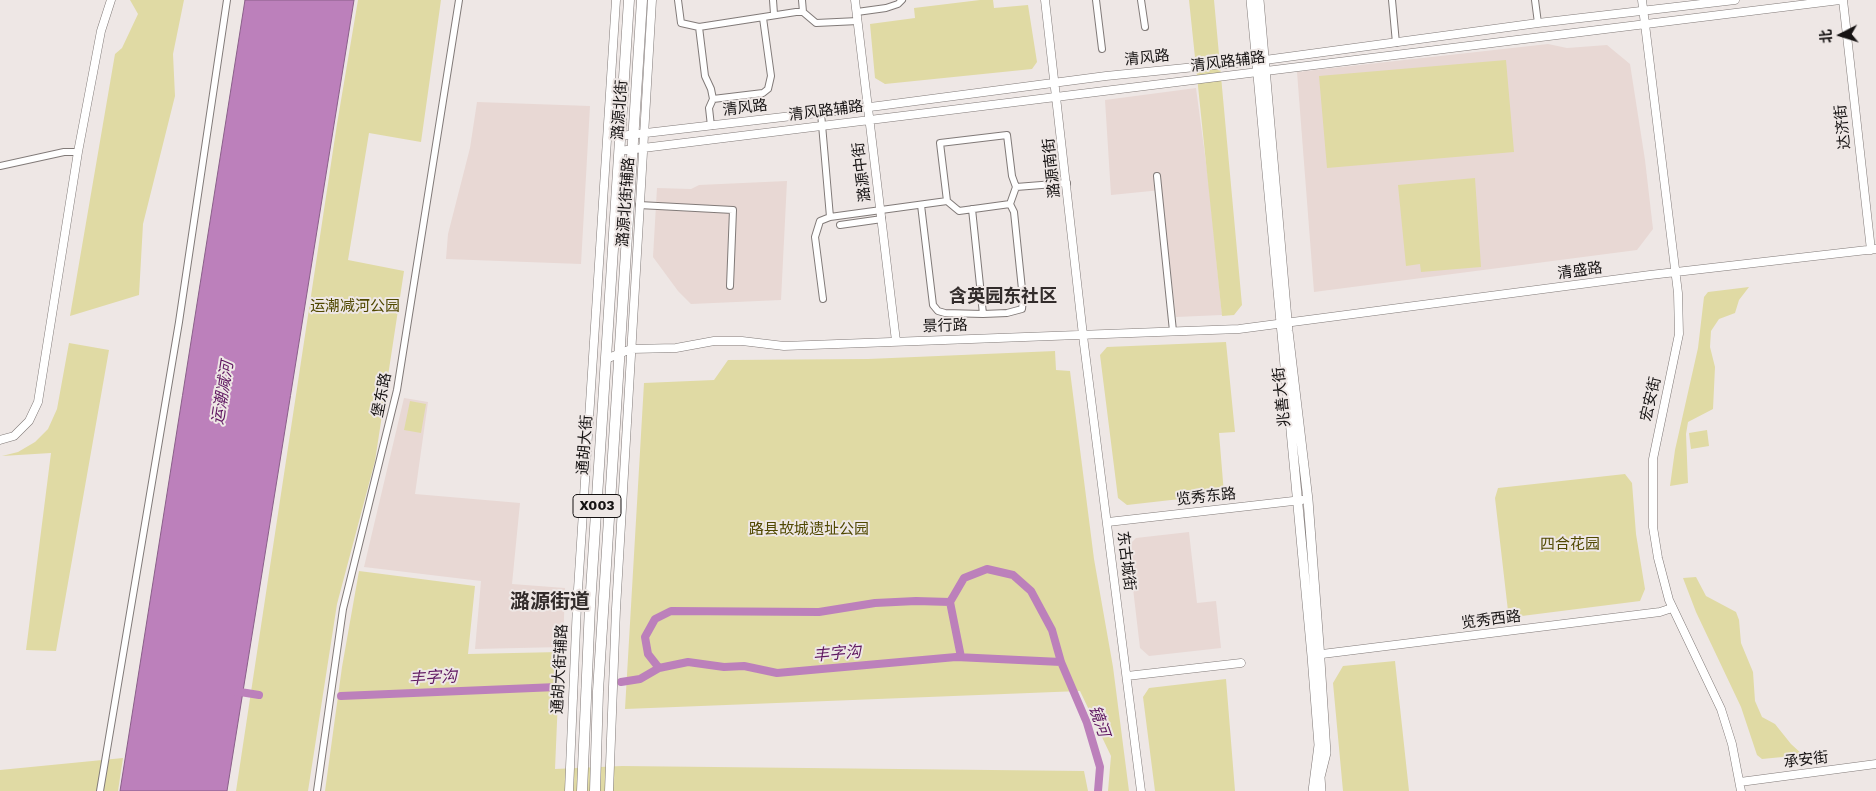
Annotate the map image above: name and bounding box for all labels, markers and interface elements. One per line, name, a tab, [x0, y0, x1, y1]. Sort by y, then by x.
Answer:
north arrow	[1816, 10, 1866, 60]
text: 北	[1817, 29, 1835, 44]
street label: 清风路	[1124, 47, 1170, 69]
street label: 清风路辅路	[1190, 48, 1266, 76]
street label: 潞源北街	[609, 79, 631, 141]
street label: 清风路	[722, 96, 768, 120]
street label: 清风路辅路	[788, 97, 864, 125]
street label: 达济街	[1832, 104, 1854, 150]
street label: 潞源南街	[1040, 137, 1064, 199]
street label: 潞源中街	[849, 141, 875, 203]
street label: 潞源北街辅路	[614, 156, 638, 248]
street label: 清盛路	[1556, 259, 1604, 283]
district label: 含英园东社区	[949, 286, 1057, 308]
park label: 运潮减河公园	[310, 298, 400, 316]
street label: 景行路	[922, 316, 968, 336]
water label: 运潮减河	[209, 360, 237, 426]
street label: 兆善大街	[1270, 366, 1294, 428]
street label: 堡东路	[369, 371, 395, 419]
street label: 宏安街	[1637, 375, 1665, 423]
street label: 通胡大街	[574, 414, 596, 476]
street label: 览秀东路	[1175, 485, 1237, 509]
road number: X003	[573, 494, 621, 518]
park label: 路县故城遗址公园	[749, 521, 869, 539]
street label: 东古城街	[1113, 530, 1139, 592]
park label: 四合花园	[1540, 536, 1600, 554]
district label: 潞源街道	[510, 590, 590, 614]
street label: 览秀西路	[1460, 607, 1522, 633]
street label: 通胡大街辅路	[549, 624, 571, 714]
water label: 丰字沟	[812, 642, 862, 666]
water label: 丰字沟	[409, 667, 457, 689]
water label: 镜河	[1085, 703, 1113, 739]
street label: 承安街	[1783, 748, 1829, 772]

